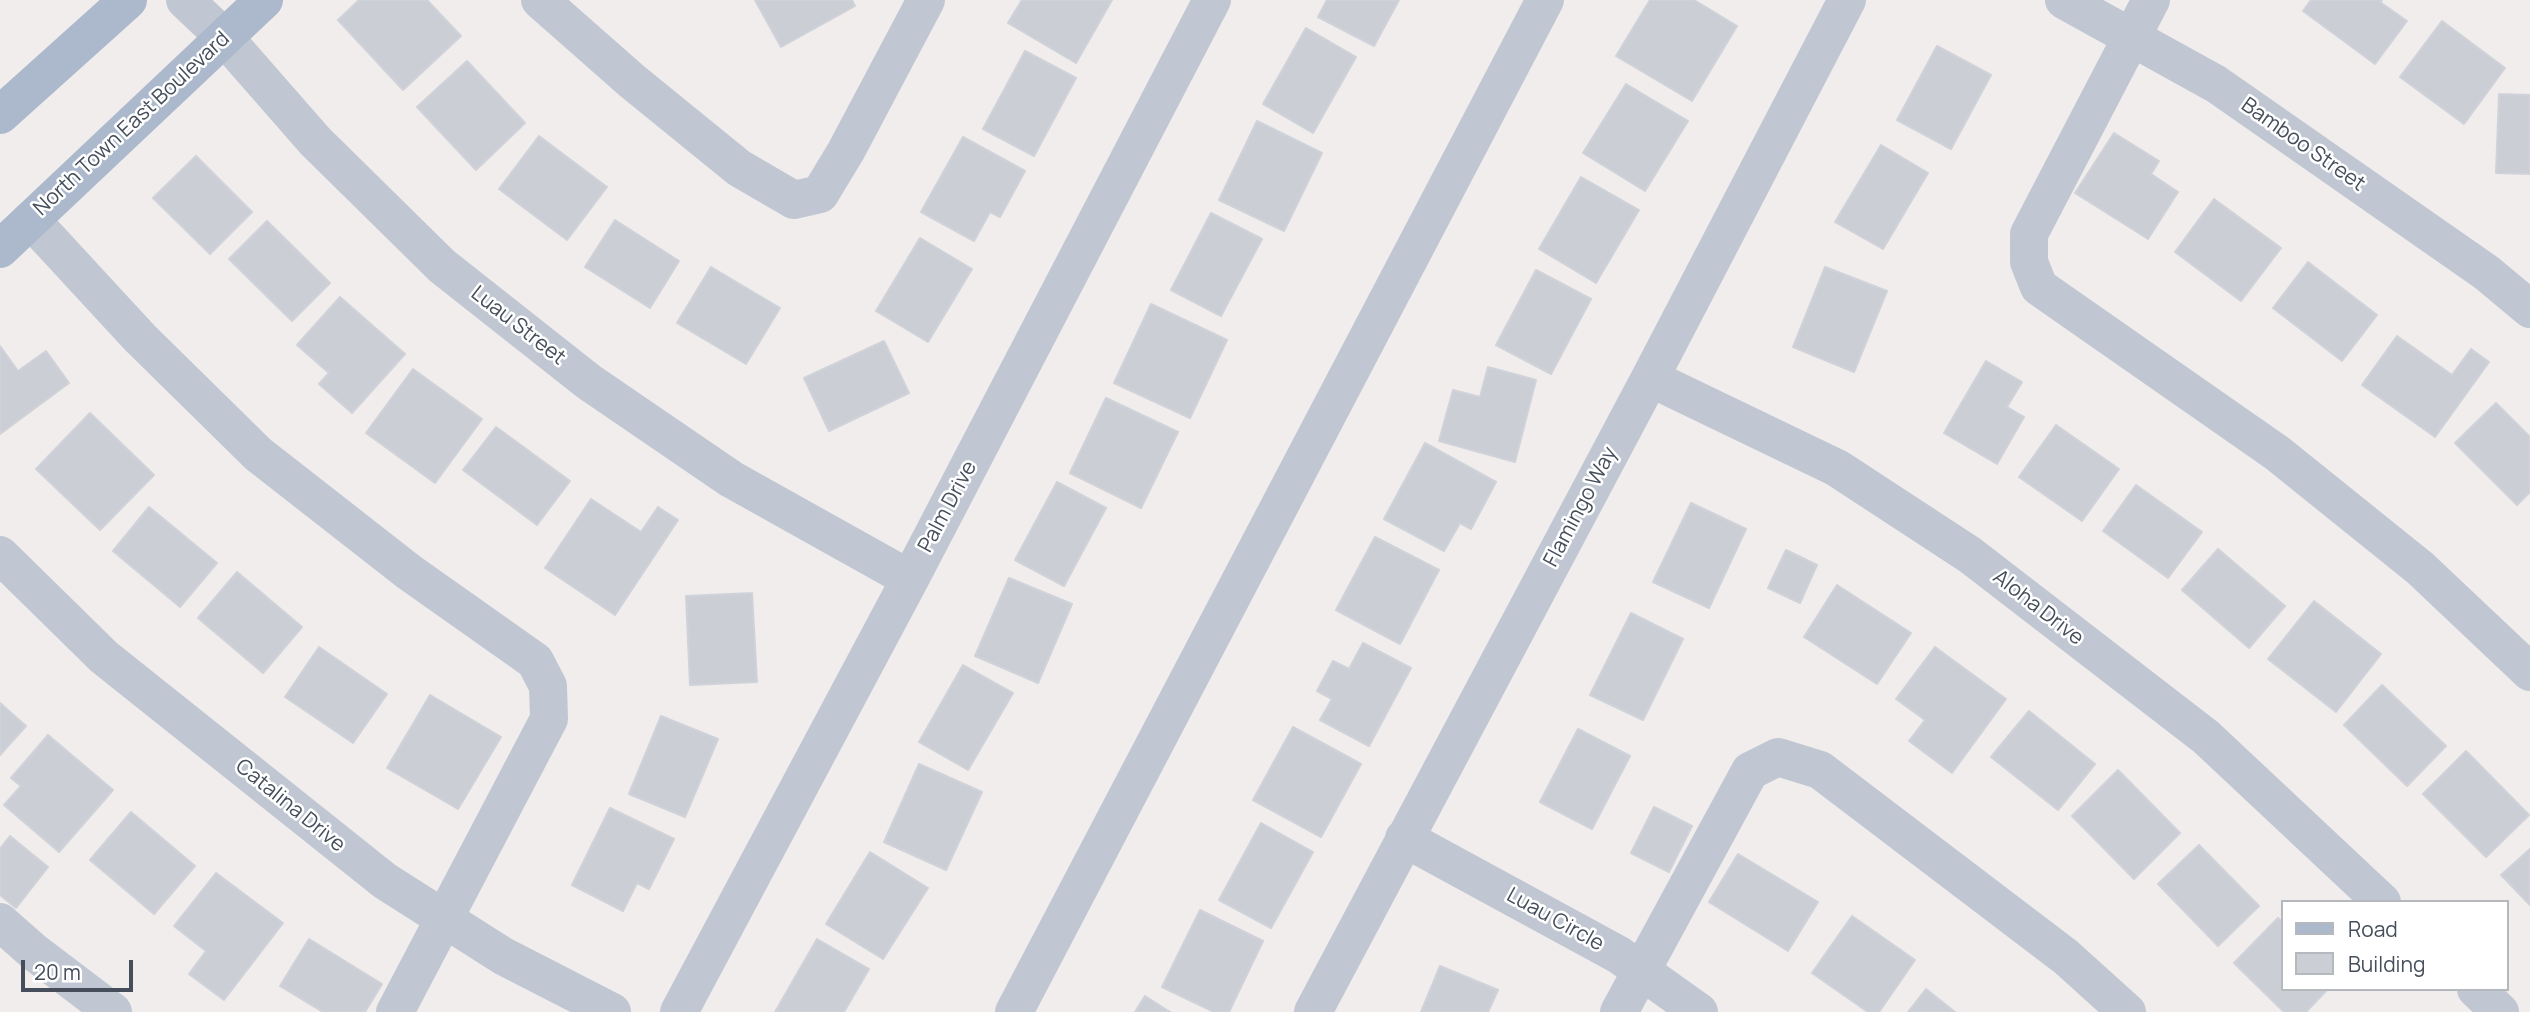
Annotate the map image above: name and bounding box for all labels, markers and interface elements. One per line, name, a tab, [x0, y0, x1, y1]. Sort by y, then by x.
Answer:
street label: North Town East Boulevard	[29, 27, 235, 221]
street label: Bamboo Street	[2236, 93, 2370, 197]
street label: Luau Street	[466, 281, 570, 371]
street label: Flamingo Way	[1539, 443, 1623, 571]
street label: Palm Drive	[913, 457, 983, 557]
street label: Aloha Drive	[1988, 565, 2088, 651]
street label: Catalina Drive	[230, 754, 350, 858]
street label: Luau Circle	[1502, 883, 1608, 957]
legend	[2282, 900, 2509, 991]
text: Road	[2348, 915, 2398, 943]
scale bar	[24, 946, 136, 990]
text: Building	[2348, 950, 2425, 978]
text: 20 m	[34, 958, 81, 986]

